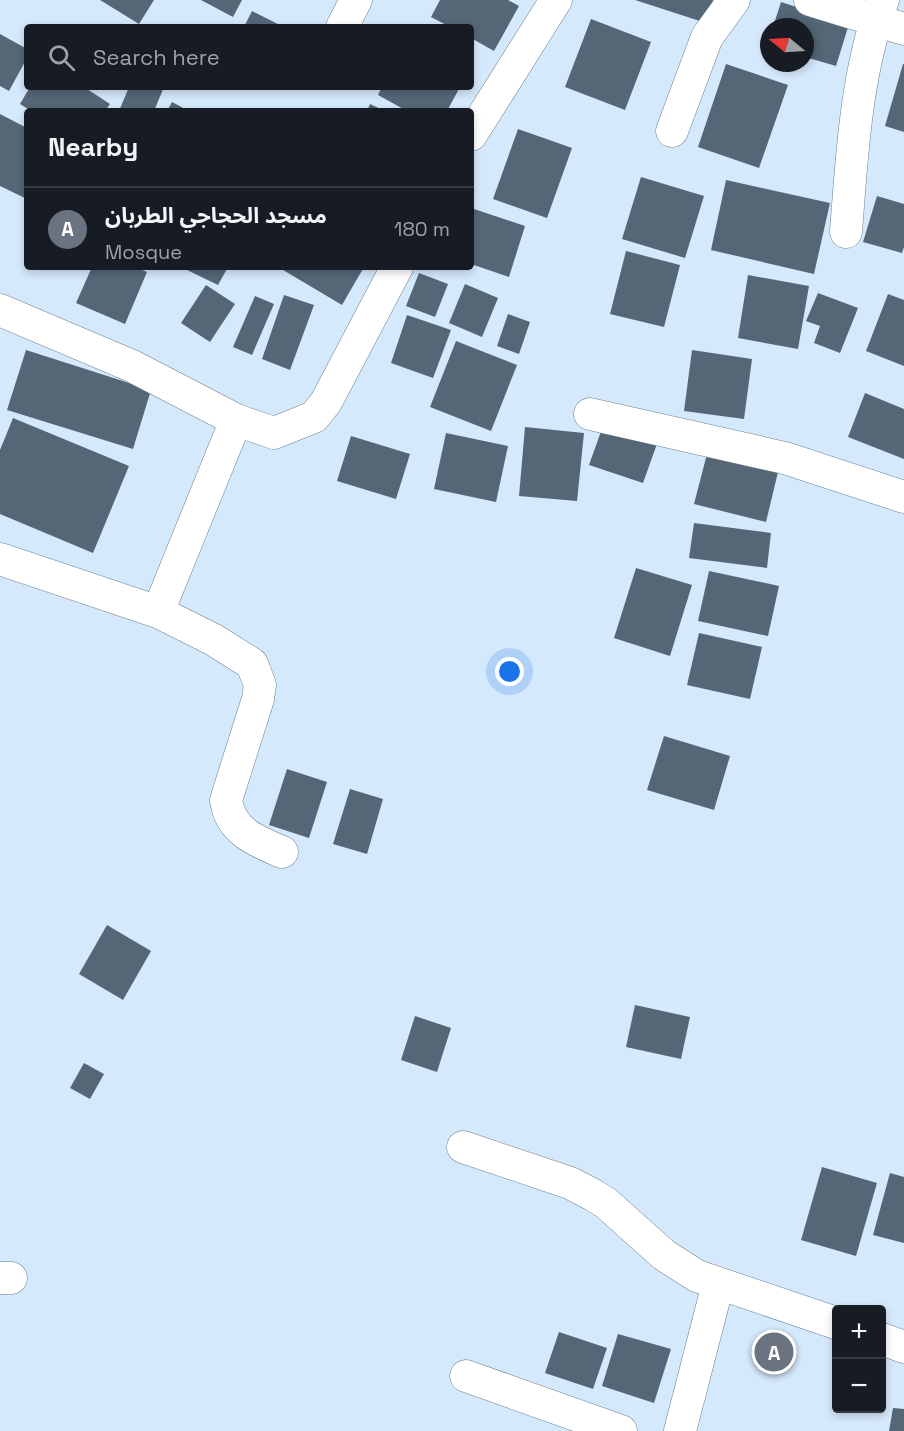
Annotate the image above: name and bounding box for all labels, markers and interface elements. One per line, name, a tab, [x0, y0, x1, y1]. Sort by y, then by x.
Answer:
north arrow	[760, 18, 814, 72]
search box	[24, 24, 474, 90]
icon: search	[45, 41, 78, 74]
text: Search here	[93, 43, 220, 71]
text: Nearby	[48, 130, 138, 164]
text: مسجد الحجاجي الطربان	[105, 201, 327, 229]
text: A	[61, 216, 74, 242]
text: 180 m	[394, 216, 450, 242]
text: Mosque	[105, 239, 182, 265]
your location	[495, 657, 524, 686]
map controls	[832, 1305, 886, 1413]
button: +	[832, 1305, 886, 1359]
pin: A	[754, 1330, 794, 1374]
button: −	[832, 1359, 886, 1413]

